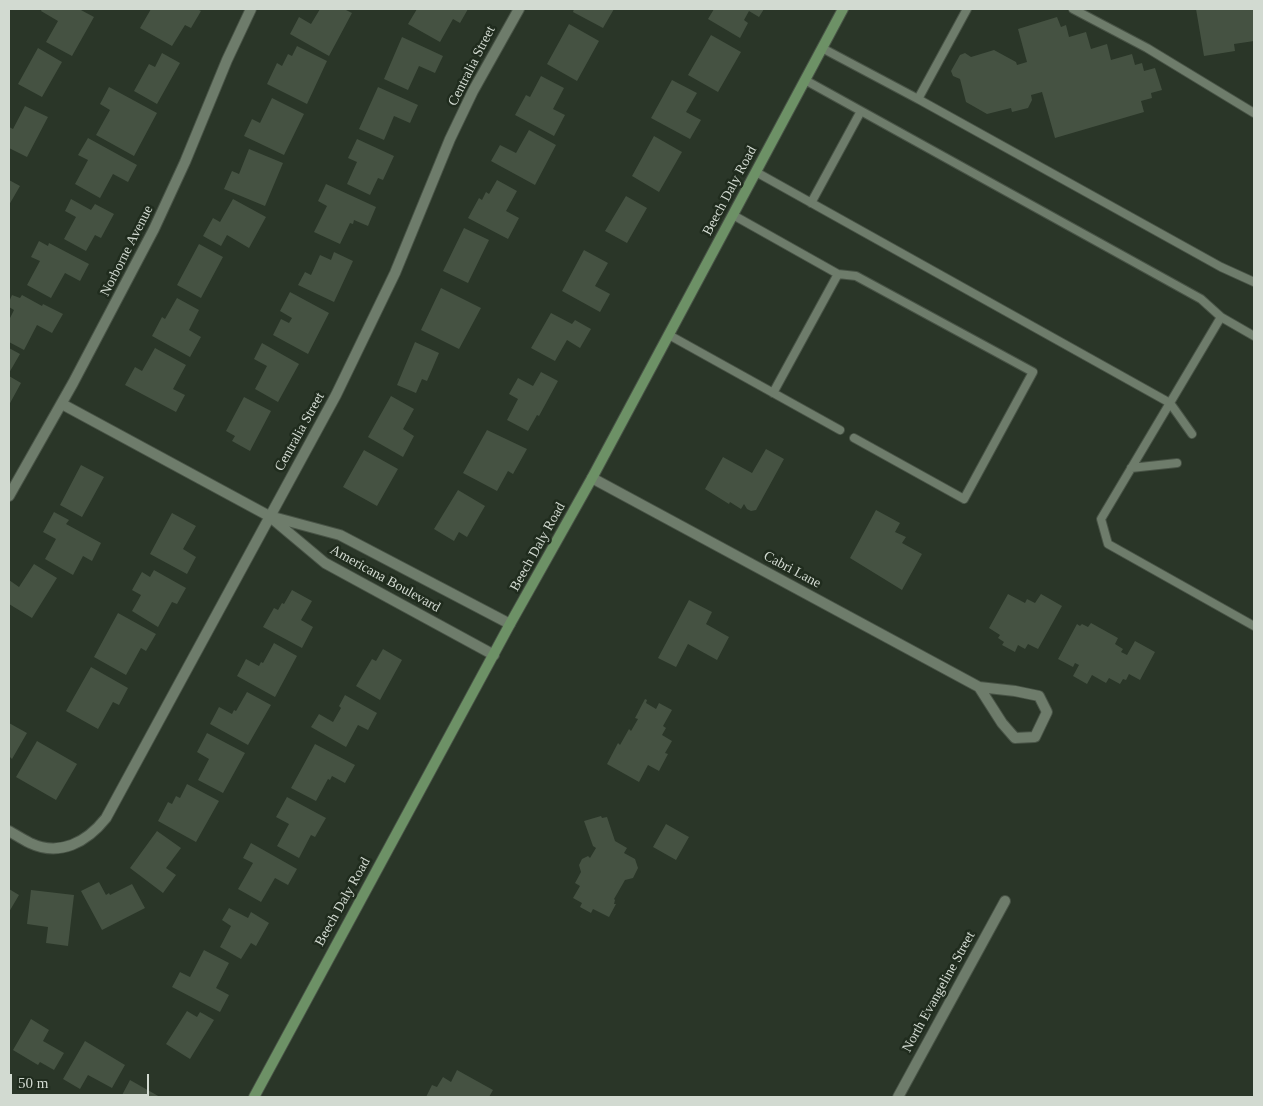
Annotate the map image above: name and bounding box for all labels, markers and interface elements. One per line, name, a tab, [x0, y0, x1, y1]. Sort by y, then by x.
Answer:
street label: Centralia Street	[445, 23, 499, 109]
street label: Beech Daly Road	[699, 143, 761, 239]
street label: Norborne Avenue	[97, 203, 157, 299]
street label: Centralia Street	[271, 390, 329, 474]
street label: Beech Daly Road	[507, 500, 569, 594]
street label: Americana Boulevard	[327, 542, 443, 616]
street label: Cabri Lane	[760, 548, 824, 592]
street label: Beech Daly Road	[312, 855, 374, 949]
street label: North Evangeline Street	[899, 929, 979, 1055]
scale bar	[12, 1064, 151, 1096]
text: 50 m	[18, 1075, 48, 1091]

